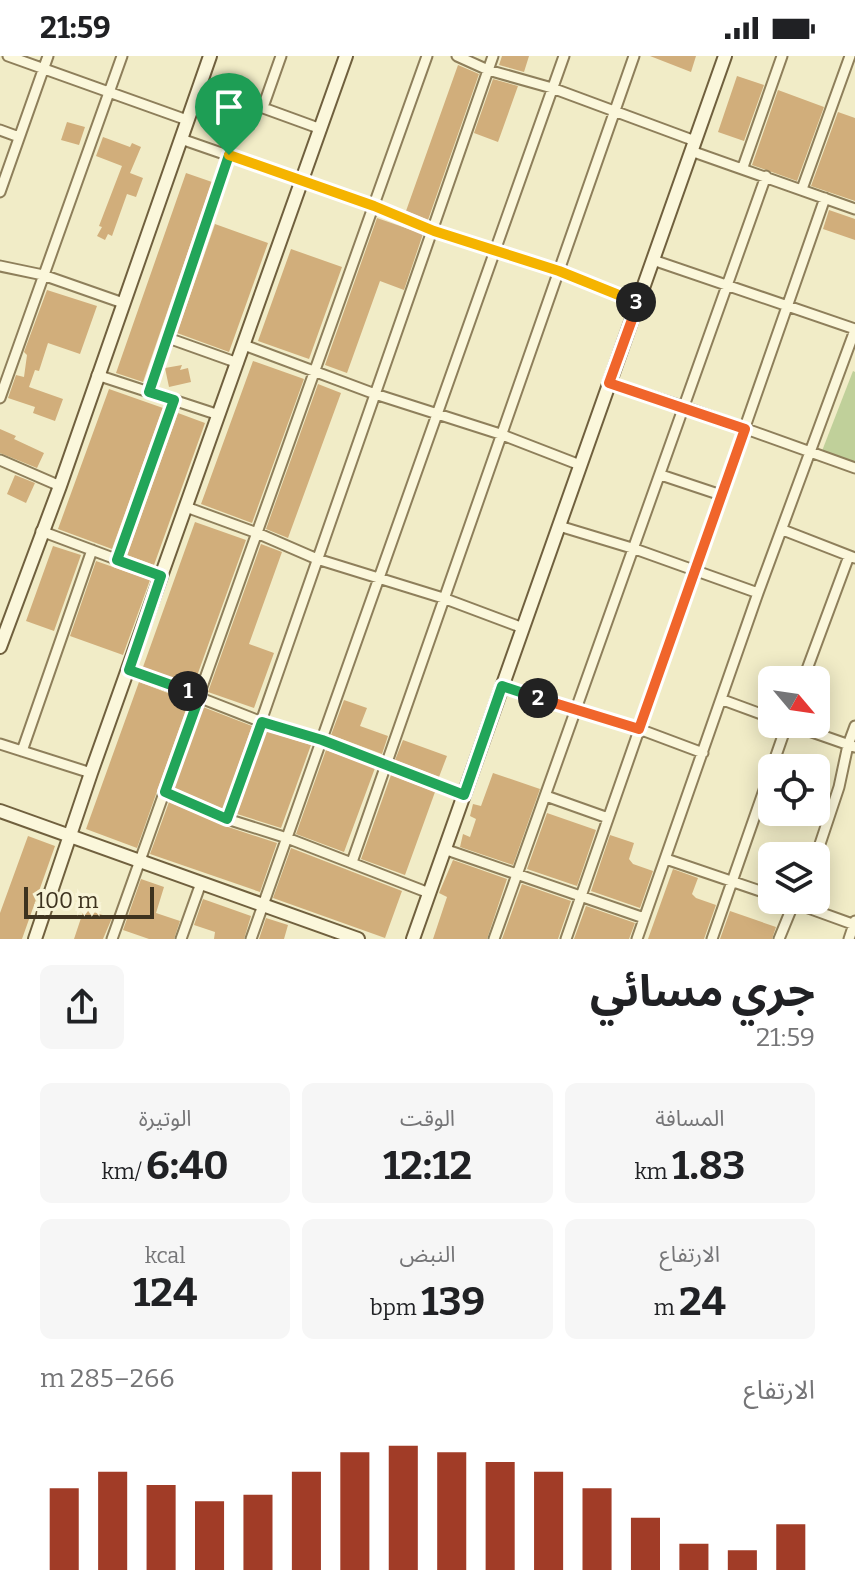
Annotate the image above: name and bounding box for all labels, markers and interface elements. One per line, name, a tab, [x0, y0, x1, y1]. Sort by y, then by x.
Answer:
text: 21:59	[40, 10, 111, 46]
pin	[195, 73, 263, 155]
icon: arrive	[207, 85, 251, 129]
pin: 3	[616, 282, 656, 322]
text: 3	[630, 288, 642, 315]
north arrow	[758, 666, 830, 738]
map controls	[758, 666, 830, 914]
pin: 1	[168, 671, 208, 711]
text: 1	[183, 677, 193, 704]
pin: 2	[518, 678, 558, 718]
text: 2	[532, 684, 544, 711]
button: locate	[758, 754, 830, 826]
button: layers	[758, 842, 830, 914]
scale bar	[24, 883, 154, 919]
text: 100 m	[36, 887, 99, 914]
button: share	[40, 965, 124, 1049]
text: جري مسائي	[590, 965, 815, 1018]
text: 21:59	[756, 1022, 815, 1053]
text: الوتيرة	[139, 1105, 192, 1132]
text: الوقت	[400, 1105, 455, 1132]
text: المسافة	[655, 1105, 724, 1132]
text: 6:40	[146, 1142, 229, 1190]
text: 12:12	[383, 1142, 472, 1190]
text: 1.83	[672, 1142, 745, 1190]
text: /km	[102, 1158, 146, 1185]
text: km	[634, 1158, 672, 1185]
text: النبض	[400, 1241, 455, 1268]
text: الارتفاع	[660, 1241, 720, 1268]
text: kcal	[145, 1242, 186, 1269]
text: 124	[133, 1269, 197, 1317]
text: 139	[421, 1278, 485, 1326]
text: 24	[679, 1278, 726, 1326]
text: bpm	[370, 1294, 421, 1321]
text: m	[654, 1294, 679, 1321]
text: 266–285 m	[40, 1363, 174, 1394]
text: الارتفاع	[744, 1375, 815, 1406]

